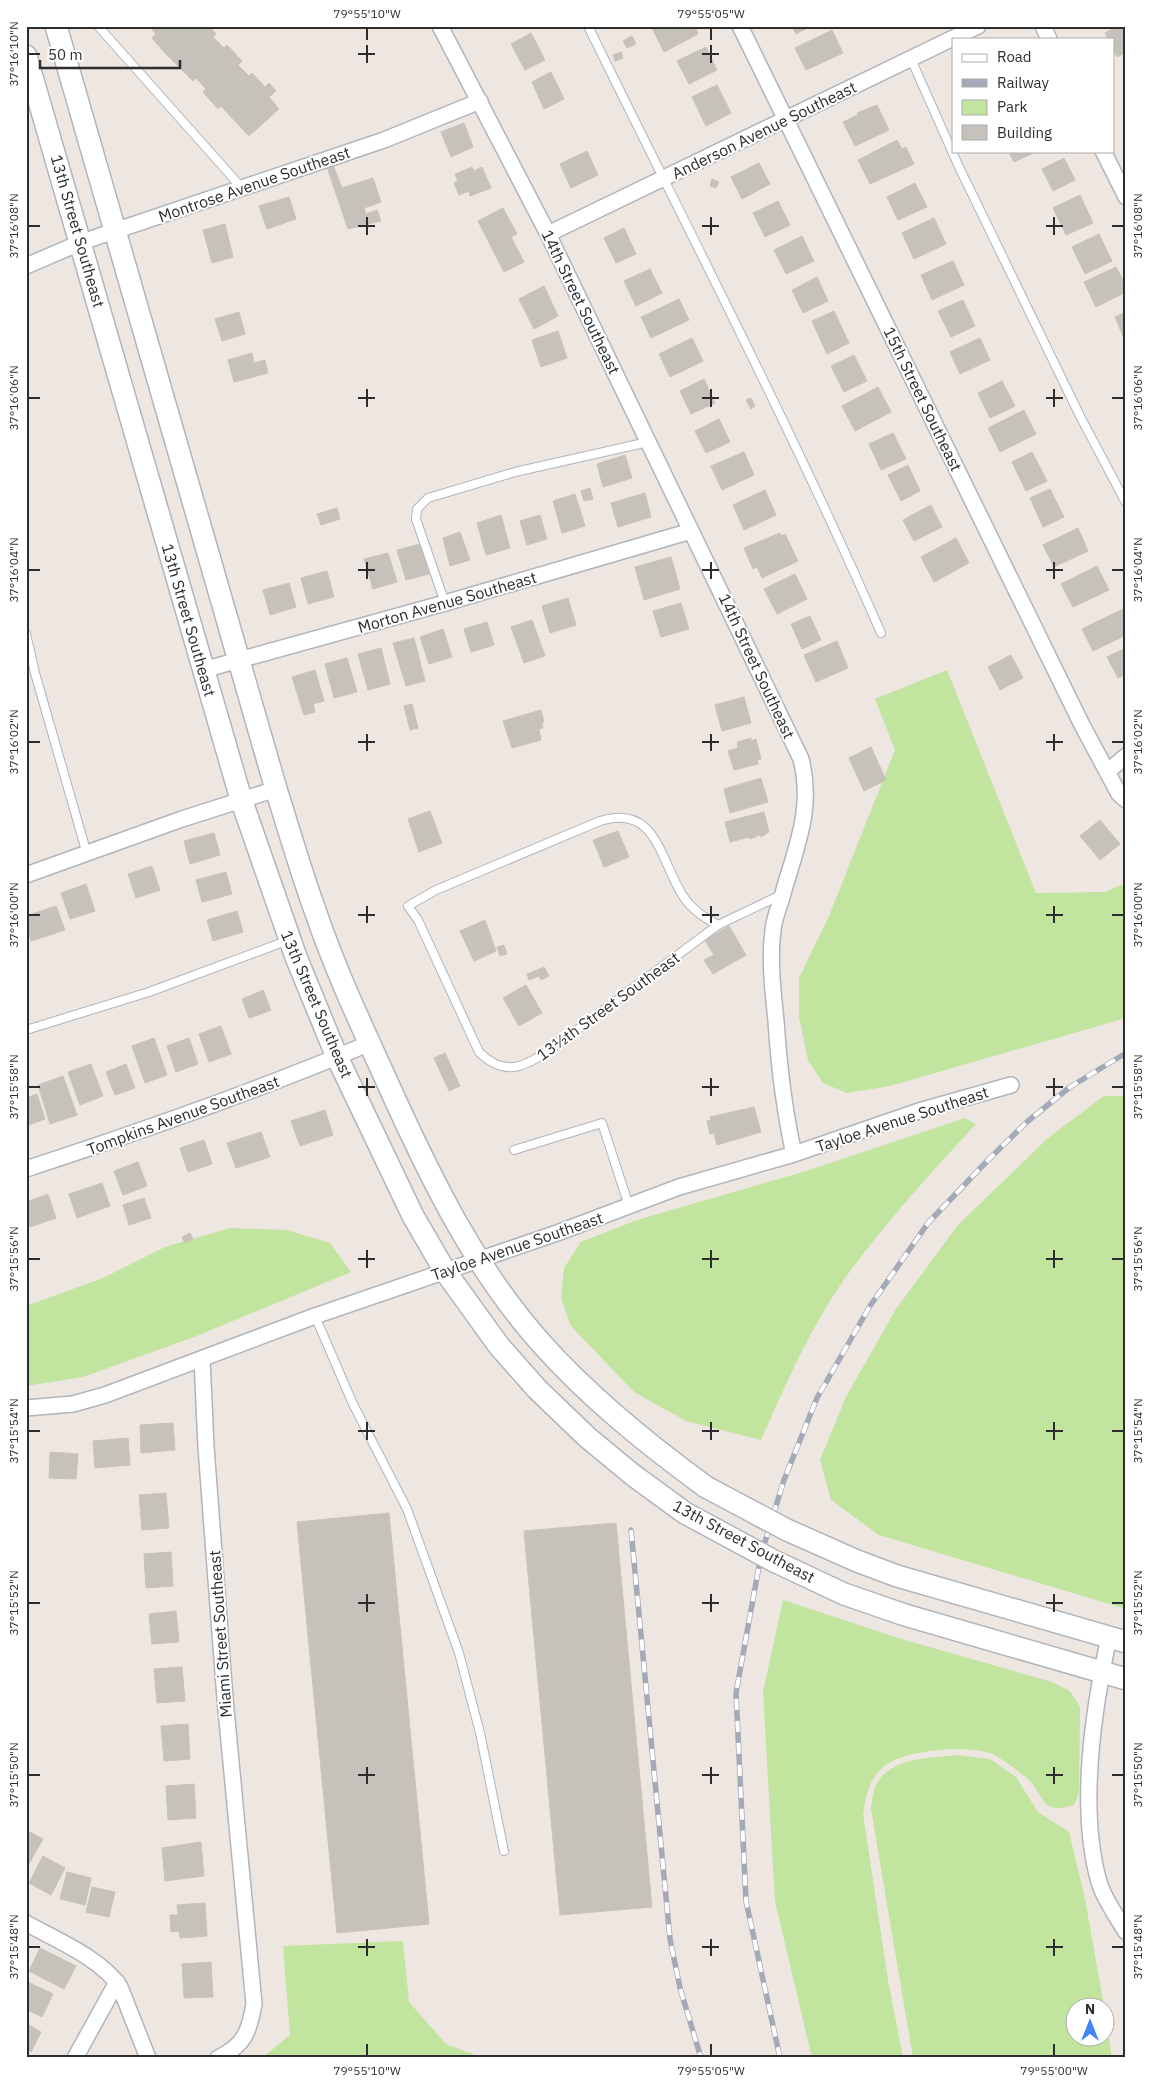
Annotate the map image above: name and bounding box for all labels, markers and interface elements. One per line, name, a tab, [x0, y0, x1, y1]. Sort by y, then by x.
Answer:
text: 79°55'10"W	[333, 6, 401, 21]
text: 79°55'05"W	[677, 6, 745, 21]
text: 37°16'10"N	[6, 21, 21, 87]
scale bar	[40, 38, 180, 70]
legend	[952, 38, 1114, 152]
text: 50 m	[48, 45, 83, 64]
text: Road	[997, 47, 1032, 66]
text: Railway	[997, 73, 1050, 92]
street label: Anderson Avenue Southeast	[668, 77, 860, 183]
text: Park	[997, 97, 1027, 116]
text: Building	[997, 123, 1052, 142]
street label: Montrose Avenue Southeast	[155, 142, 353, 226]
street label: 13th Street Southeast	[47, 152, 109, 310]
text: 37°16'08"N	[6, 193, 21, 259]
text: 37°16'08"N	[1130, 193, 1145, 259]
street label: 14th Street Southeast	[537, 227, 625, 377]
street label: 15th Street Southeast	[879, 324, 967, 474]
text: 37°16'06"N	[6, 365, 21, 431]
text: 37°16'06"N	[1130, 365, 1145, 431]
text: 37°16'04"N	[6, 537, 21, 603]
text: 37°16'04"N	[1130, 537, 1145, 603]
street label: 13th Street Southeast	[158, 541, 220, 699]
street label: Morton Avenue Southeast	[355, 567, 539, 637]
street label: 14th Street Southeast	[715, 590, 799, 742]
text: 37°16'02"N	[6, 709, 21, 775]
text: 37°16'02"N	[1130, 709, 1145, 775]
text: 37°16'00"N	[6, 882, 21, 948]
text: 37°16'00"N	[1130, 882, 1145, 948]
street label: 13th Street Southeast	[277, 927, 357, 1081]
street label: 13½th Street Southeast	[533, 947, 683, 1065]
text: 37°15'58"N	[6, 1054, 21, 1120]
text: 37°15'58"N	[1130, 1054, 1145, 1120]
street label: Tompkins Avenue Southeast	[84, 1071, 282, 1159]
street label: Tayloe Avenue Southeast	[813, 1082, 991, 1156]
street label: Tayloe Avenue Southeast	[429, 1207, 605, 1285]
text: 37°15'56"N	[6, 1226, 21, 1292]
text: 37°15'56"N	[1130, 1226, 1145, 1292]
text: 37°15'54"N	[6, 1398, 21, 1464]
text: 37°15'54"N	[1130, 1398, 1145, 1464]
street label: 13th Street Southeast	[670, 1495, 818, 1587]
street label: Miami Street Southeast	[204, 1550, 236, 1718]
text: 37°15'52"N	[6, 1570, 21, 1636]
text: 37°15'52"N	[1130, 1570, 1145, 1636]
text: 37°15'50"N	[6, 1742, 21, 1808]
text: 37°15'50"N	[1130, 1742, 1145, 1808]
text: 37°15'48"N	[6, 1914, 21, 1980]
text: 37°15'48"N	[1130, 1914, 1145, 1980]
north arrow	[1064, 1996, 1114, 2046]
text: N	[1085, 2000, 1095, 2018]
text: 79°55'10"W	[333, 2063, 401, 2078]
text: 79°55'05"W	[677, 2063, 745, 2078]
text: 79°55'00"W	[1020, 2063, 1088, 2078]

